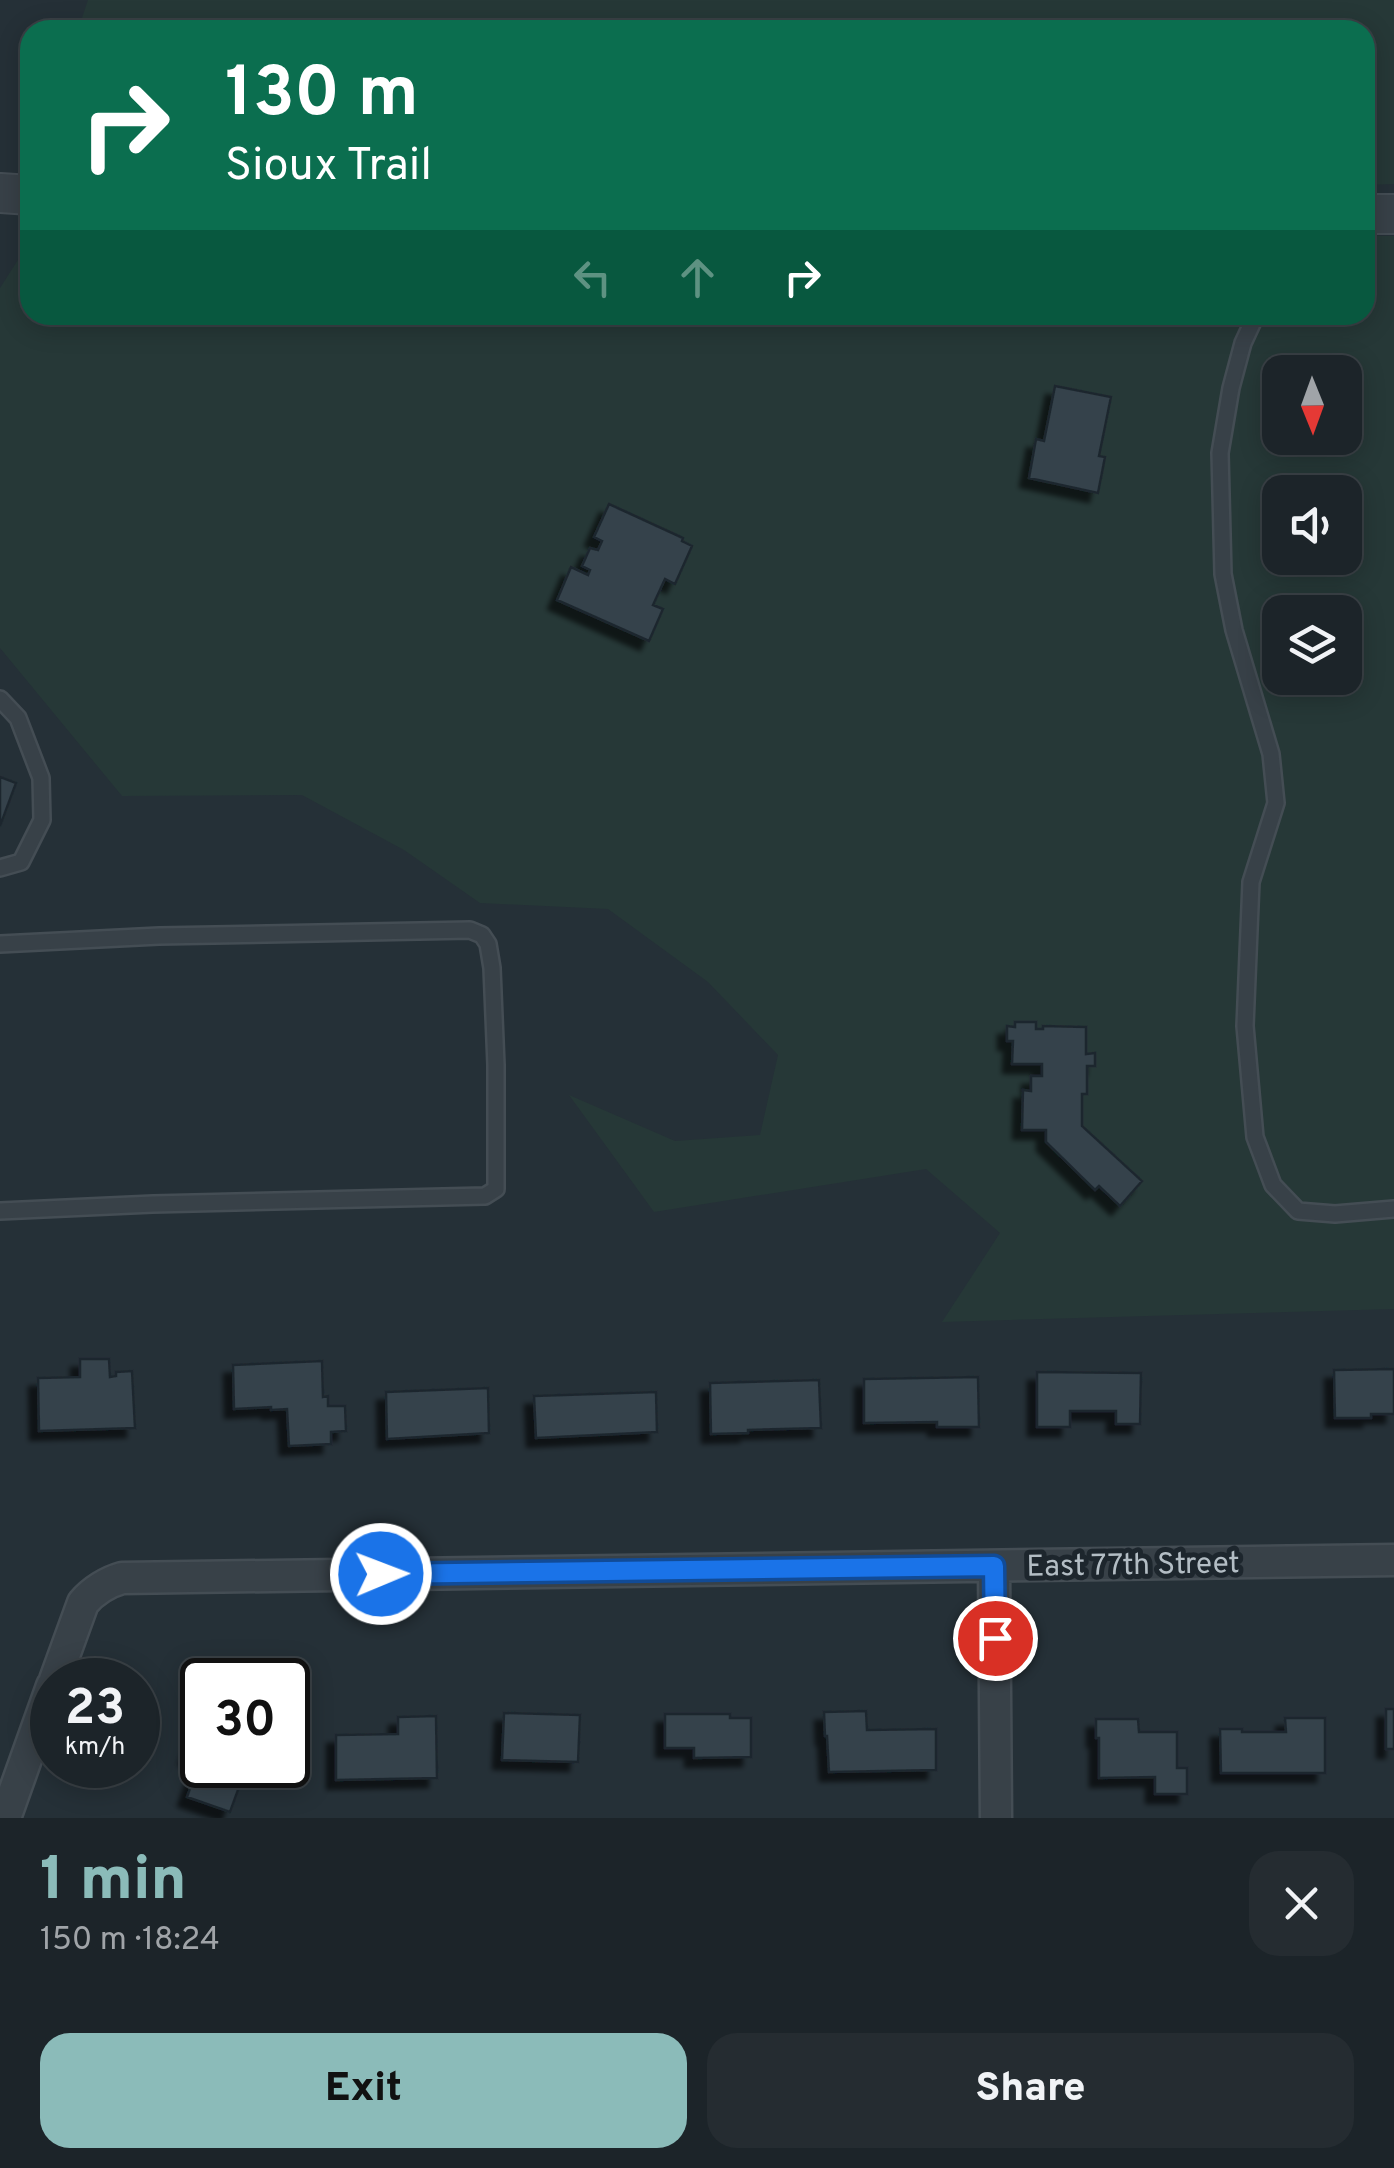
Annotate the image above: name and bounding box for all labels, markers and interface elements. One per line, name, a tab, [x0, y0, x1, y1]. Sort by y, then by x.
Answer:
text: 130 m	[225, 52, 419, 141]
icon: right	[60, 60, 190, 190]
text: Sioux Trail	[225, 139, 432, 196]
icon: left	[565, 250, 620, 305]
icon: ahead	[670, 250, 725, 305]
icon: right	[775, 250, 830, 305]
north arrow	[1262, 355, 1362, 455]
map controls	[1262, 355, 1362, 695]
button: sound	[1262, 475, 1362, 575]
button: layers	[1262, 595, 1362, 695]
position arrow	[329, 1522, 433, 1626]
street label: East 77th Street	[1026, 1546, 1240, 1587]
pin	[953, 1596, 1038, 1681]
icon: arrive	[968, 1611, 1023, 1666]
speed limit sign: 30	[180, 1658, 310, 1788]
text: 23	[65, 1679, 125, 1742]
text: km/h	[65, 1732, 125, 1764]
text: 1 min	[40, 1845, 187, 1921]
button: close	[1249, 1851, 1354, 1956]
text: 150 m · 18:24	[40, 1921, 220, 1961]
button: Exit	[40, 2033, 687, 2148]
button: Share	[707, 2033, 1354, 2148]

